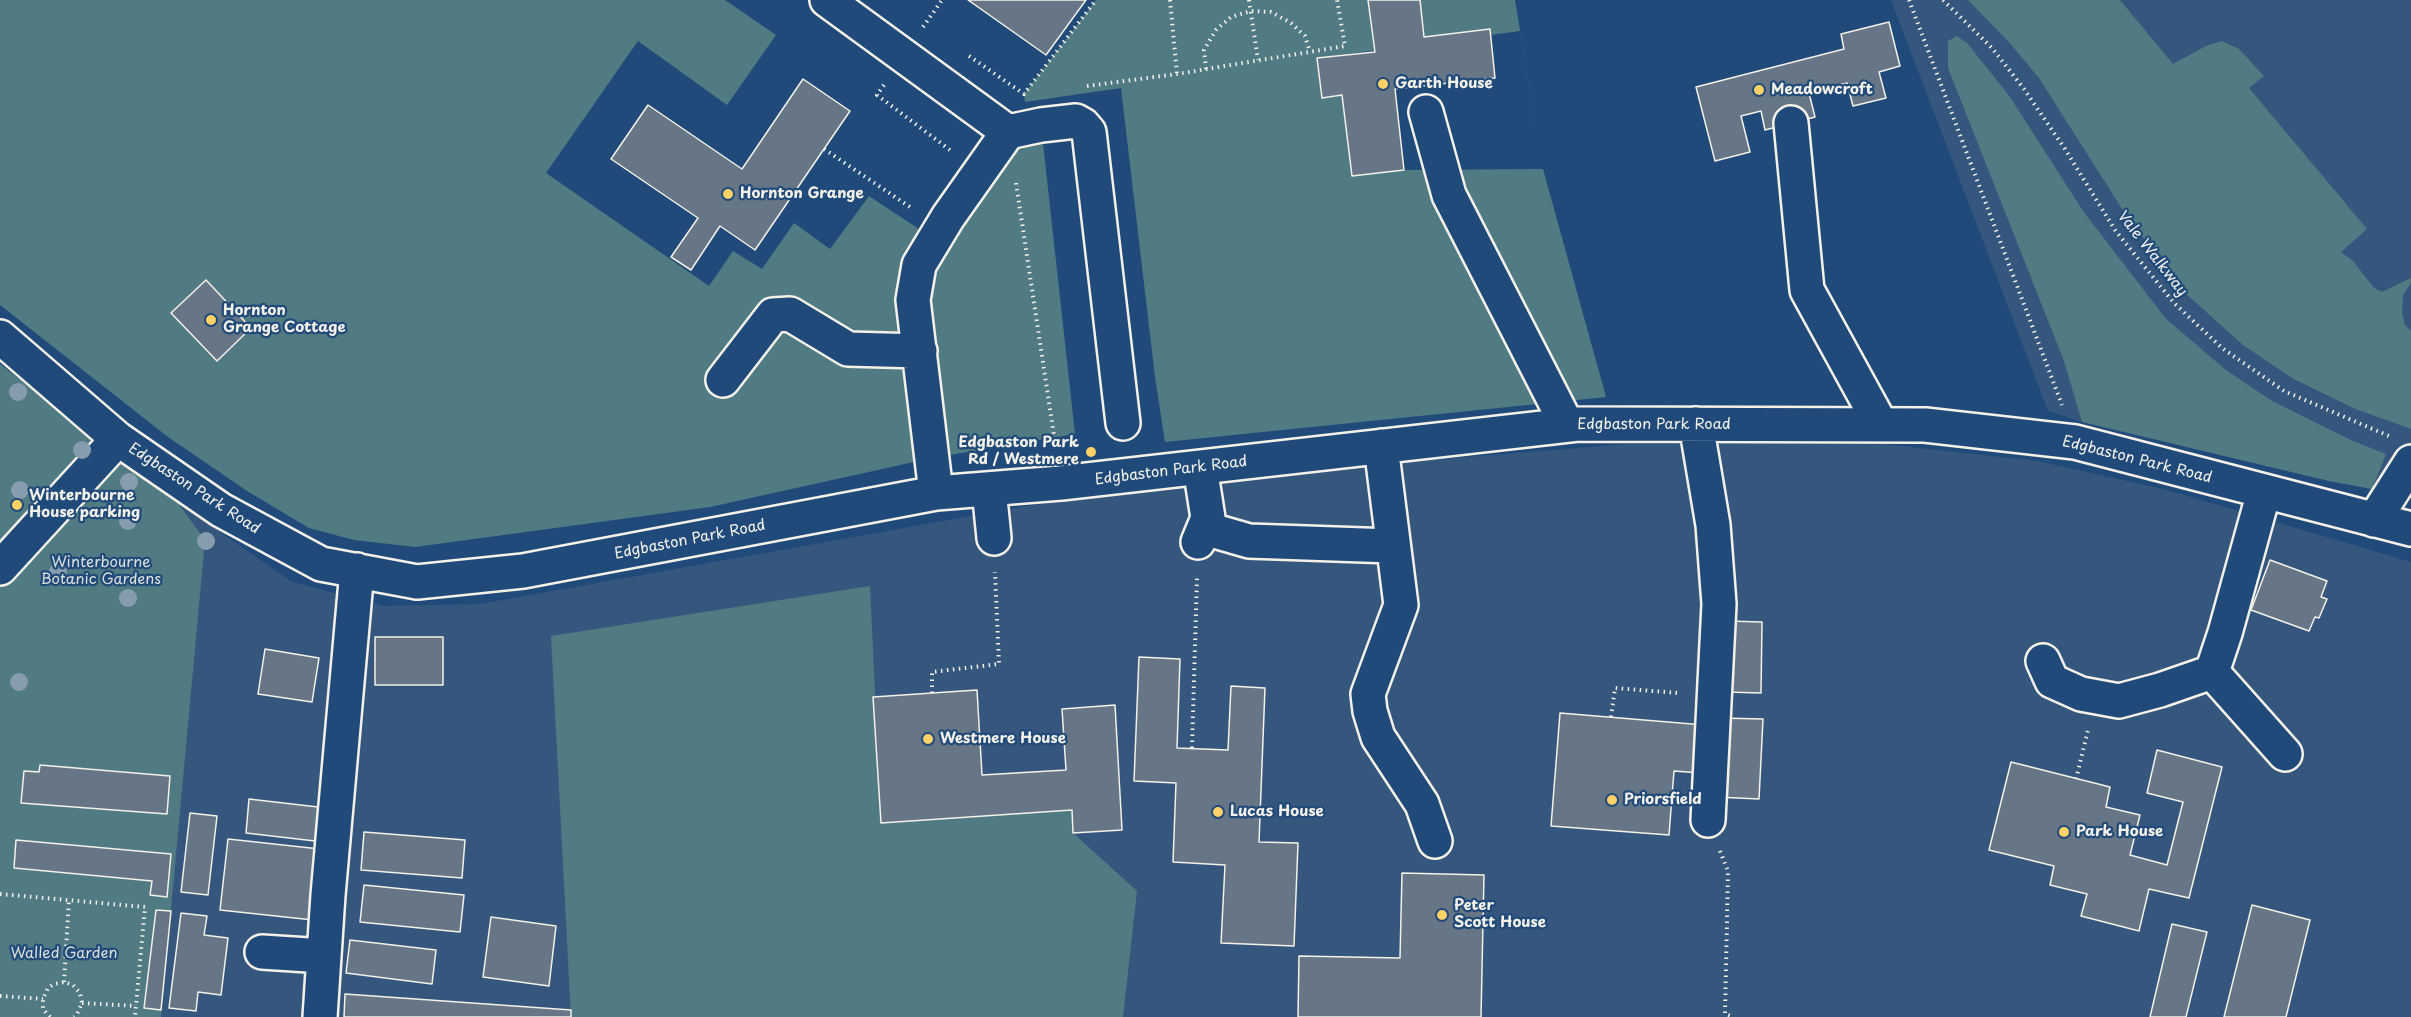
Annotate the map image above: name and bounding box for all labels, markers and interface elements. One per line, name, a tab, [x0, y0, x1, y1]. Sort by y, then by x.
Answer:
place label: Garth House	[1395, 75, 1493, 93]
marker: Garth House	[1376, 77, 1390, 91]
place label: Meadowcroft	[1771, 81, 1873, 99]
marker: Meadowcroft	[1752, 83, 1766, 97]
place label: Hornton Grange	[740, 185, 864, 203]
marker: Hornton Grange	[721, 187, 735, 201]
street label: Vale Walkway	[2113, 208, 2191, 300]
place label: Hornton Grange Cottage	[223, 302, 346, 337]
marker: Hornton Grange Cottage	[204, 313, 218, 327]
street label: Edgbaston Park Road	[1577, 416, 1731, 434]
street label: Edgbaston Park Road	[2060, 433, 2214, 487]
place label: Edgbaston Park Rd / Westmere	[958, 434, 1079, 469]
street label: Edgbaston Park Road	[125, 440, 263, 538]
marker: Edgbaston Park Rd / Westmere	[1084, 445, 1098, 459]
street label: Edgbaston Park Road	[1094, 453, 1248, 489]
place label: Winterbourne House parking	[29, 487, 140, 522]
marker: Winterbourne House parking	[10, 498, 24, 512]
street label: Edgbaston Park Road	[613, 517, 767, 563]
park label: Winterbourne Botanic Gardens	[41, 554, 161, 589]
place label: Westmere House	[940, 730, 1066, 748]
marker: Westmere House	[921, 732, 935, 746]
place label: Priorsfield	[1624, 791, 1701, 809]
marker: Priorsfield	[1605, 793, 1619, 807]
place label: Lucas House	[1230, 803, 1324, 821]
marker: Lucas House	[1211, 805, 1225, 819]
place label: Park House	[2076, 823, 2163, 841]
marker: Park House	[2057, 825, 2071, 839]
place label: Peter Scott House	[1454, 897, 1546, 932]
marker: Peter Scott House	[1435, 908, 1449, 922]
park label: Walled Garden	[11, 945, 117, 963]

